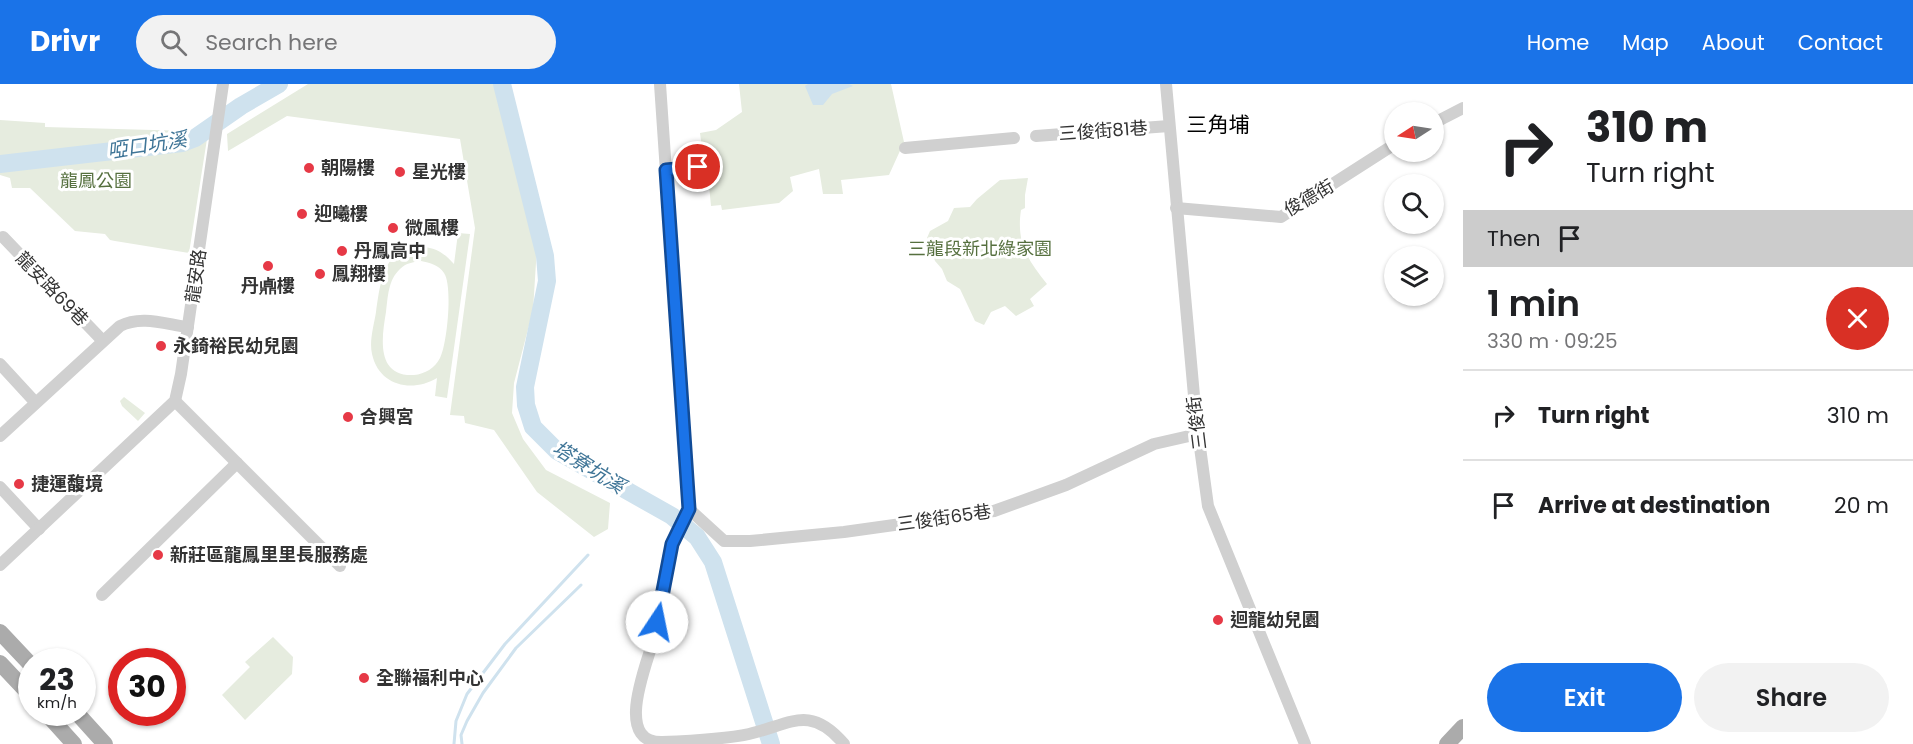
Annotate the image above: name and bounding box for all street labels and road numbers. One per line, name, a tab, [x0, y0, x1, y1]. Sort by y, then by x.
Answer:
street label: 三俊街81巷	[1058, 115, 1148, 146]
street label: 俊德街	[1279, 173, 1338, 222]
street label: 龍安路69巷	[10, 246, 94, 331]
street label: 龍安路	[179, 247, 212, 304]
street label: 三俊街	[1181, 395, 1212, 451]
street label: 三俊街65巷	[895, 499, 993, 536]

